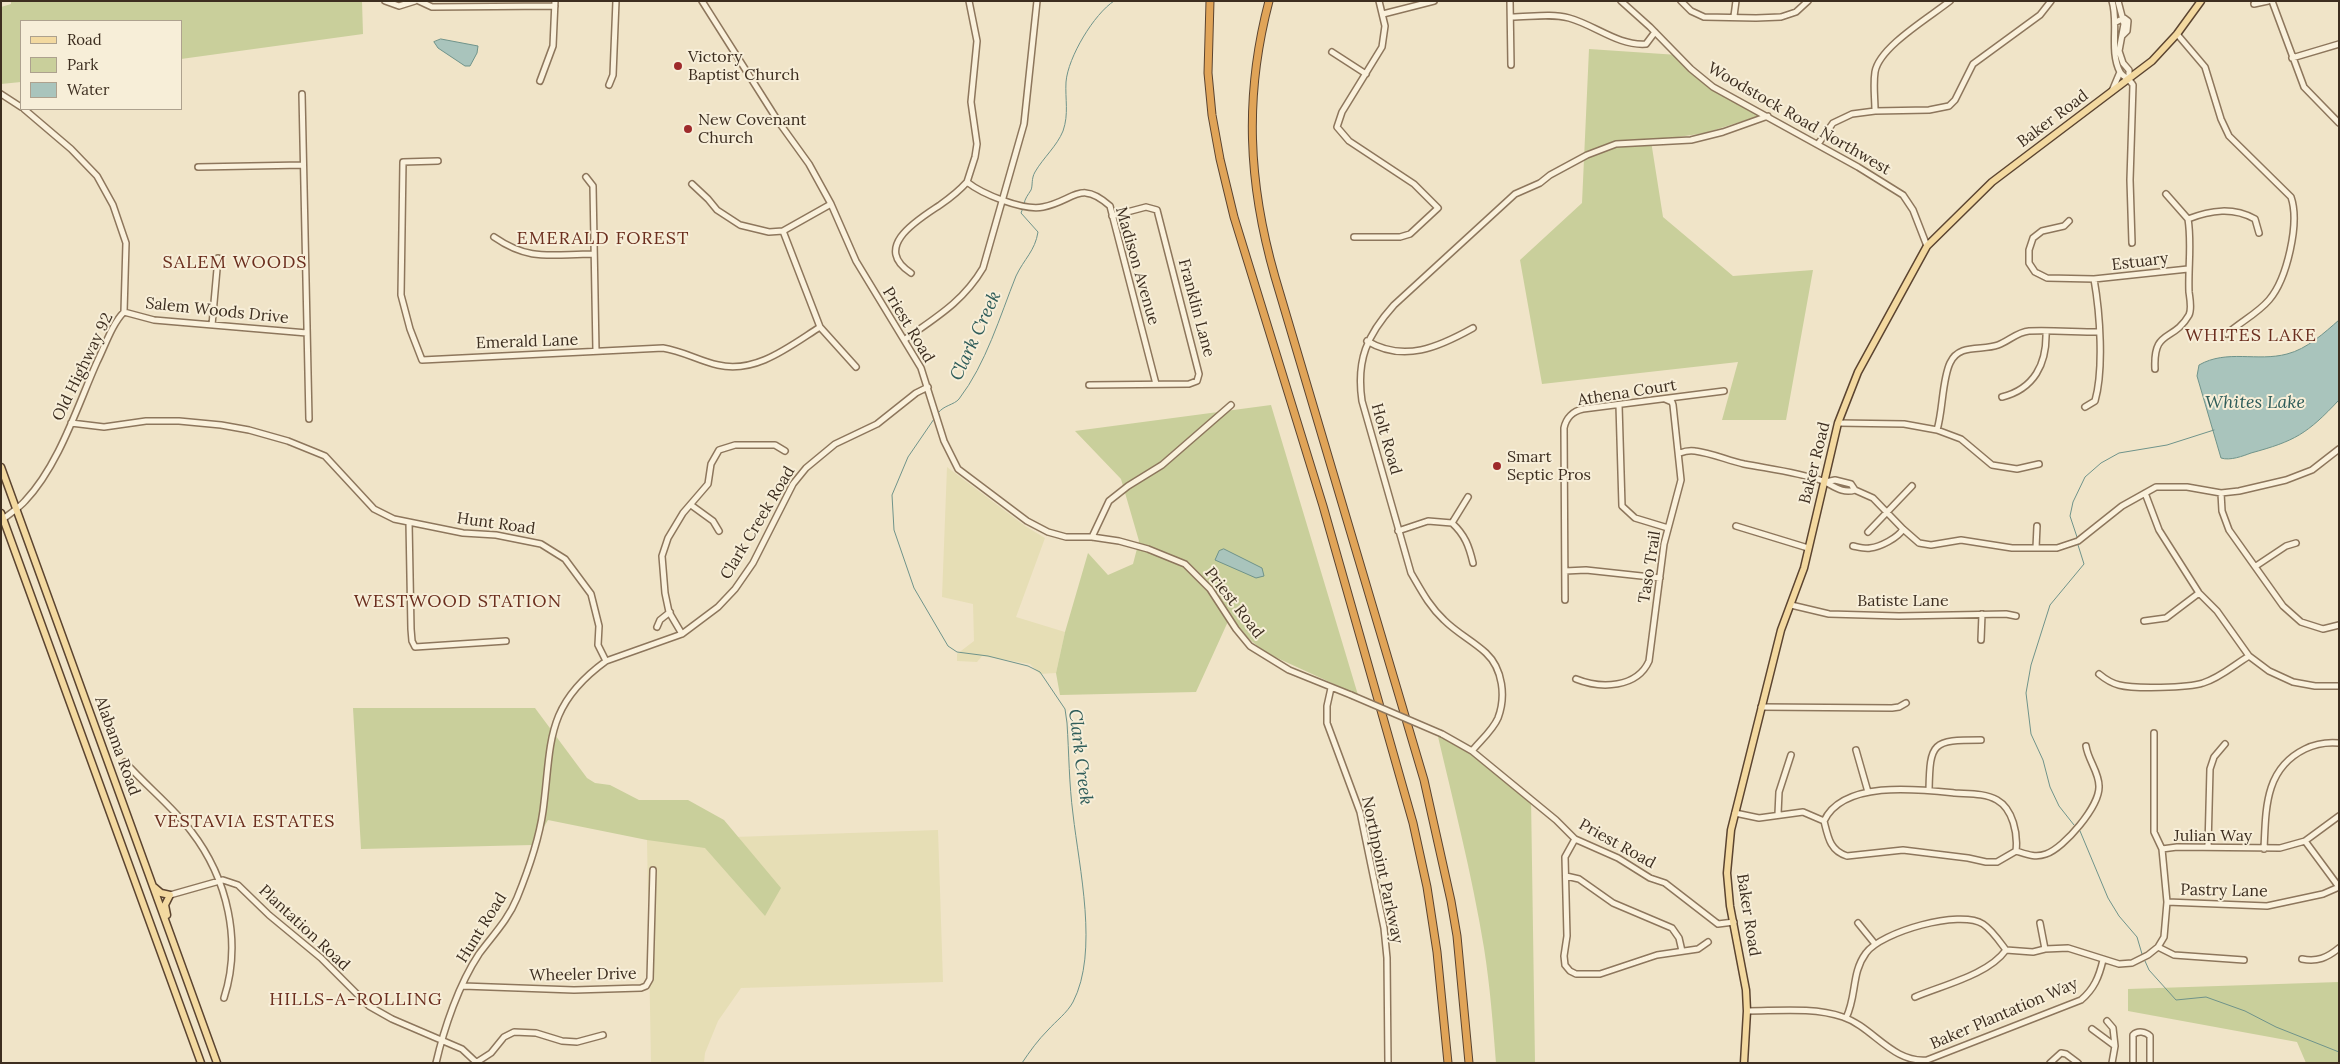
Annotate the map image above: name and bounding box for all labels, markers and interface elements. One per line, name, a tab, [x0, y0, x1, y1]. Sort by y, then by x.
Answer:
legend	[20, 20, 182, 110]
text: Road	[67, 30, 102, 49]
place label: Victory Baptist Church	[688, 47, 799, 85]
text: Park	[67, 55, 98, 74]
street label: Woodstock Road Northwest	[1704, 59, 1894, 179]
marker: Victory Baptist Church	[672, 60, 684, 72]
text: Water	[67, 80, 109, 99]
street label: Baker Road	[2014, 86, 2092, 152]
place label: New Covenant Church	[698, 110, 807, 148]
marker: New Covenant Church	[682, 123, 694, 135]
street label: Madison Avenue	[1111, 205, 1163, 327]
district label: EMERALD FOREST	[515, 228, 691, 250]
street label: Estuary	[2111, 249, 2169, 275]
district label: SALEM WOODS	[161, 252, 309, 274]
street label: Franklin Lane	[1174, 257, 1218, 359]
street label: Priest Road	[878, 284, 938, 366]
water label: Clark Creek	[946, 288, 1006, 384]
street label: Salem Woods Drive	[144, 294, 290, 328]
street label: Old Highway 92	[49, 310, 117, 424]
district label: WHITES LAKE	[2184, 325, 2318, 347]
street label: Emerald Lane	[476, 331, 578, 353]
street label: Athena Court	[1576, 376, 1678, 410]
water label: Whites Lake	[2205, 392, 2305, 414]
street label: Holt Road	[1367, 401, 1405, 477]
street label: Baker Road	[1796, 420, 1834, 506]
place label: Smart Septic Pros	[1507, 447, 1591, 485]
marker: Smart Septic Pros	[1491, 460, 1503, 472]
street label: Clark Creek Road	[717, 463, 799, 583]
street label: Hunt Road	[456, 509, 536, 539]
street label: Taso Trail	[1635, 529, 1665, 605]
street label: Priest Road	[1200, 564, 1268, 642]
district label: WESTWOOD STATION	[352, 591, 564, 613]
street label: Batiste Lane	[1857, 591, 1949, 611]
street label: Alabama Road	[90, 694, 144, 798]
water label: Clark Creek	[1063, 708, 1097, 806]
street label: Northpoint Parkway	[1357, 795, 1407, 945]
district label: VESTAVIA ESTATES	[153, 811, 337, 833]
street label: Priest Road	[1575, 815, 1659, 873]
street label: Julian Way	[2174, 826, 2252, 846]
street label: Baker Road	[1732, 872, 1764, 958]
street label: Plantation Road	[255, 881, 353, 975]
street label: Pastry Lane	[2180, 881, 2268, 901]
street label: Hunt Road	[453, 889, 511, 967]
street label: Wheeler Drive	[529, 964, 637, 986]
street label: Baker Plantation Way	[1927, 974, 2081, 1054]
district label: HILLS-A-ROLLING	[267, 989, 445, 1011]

